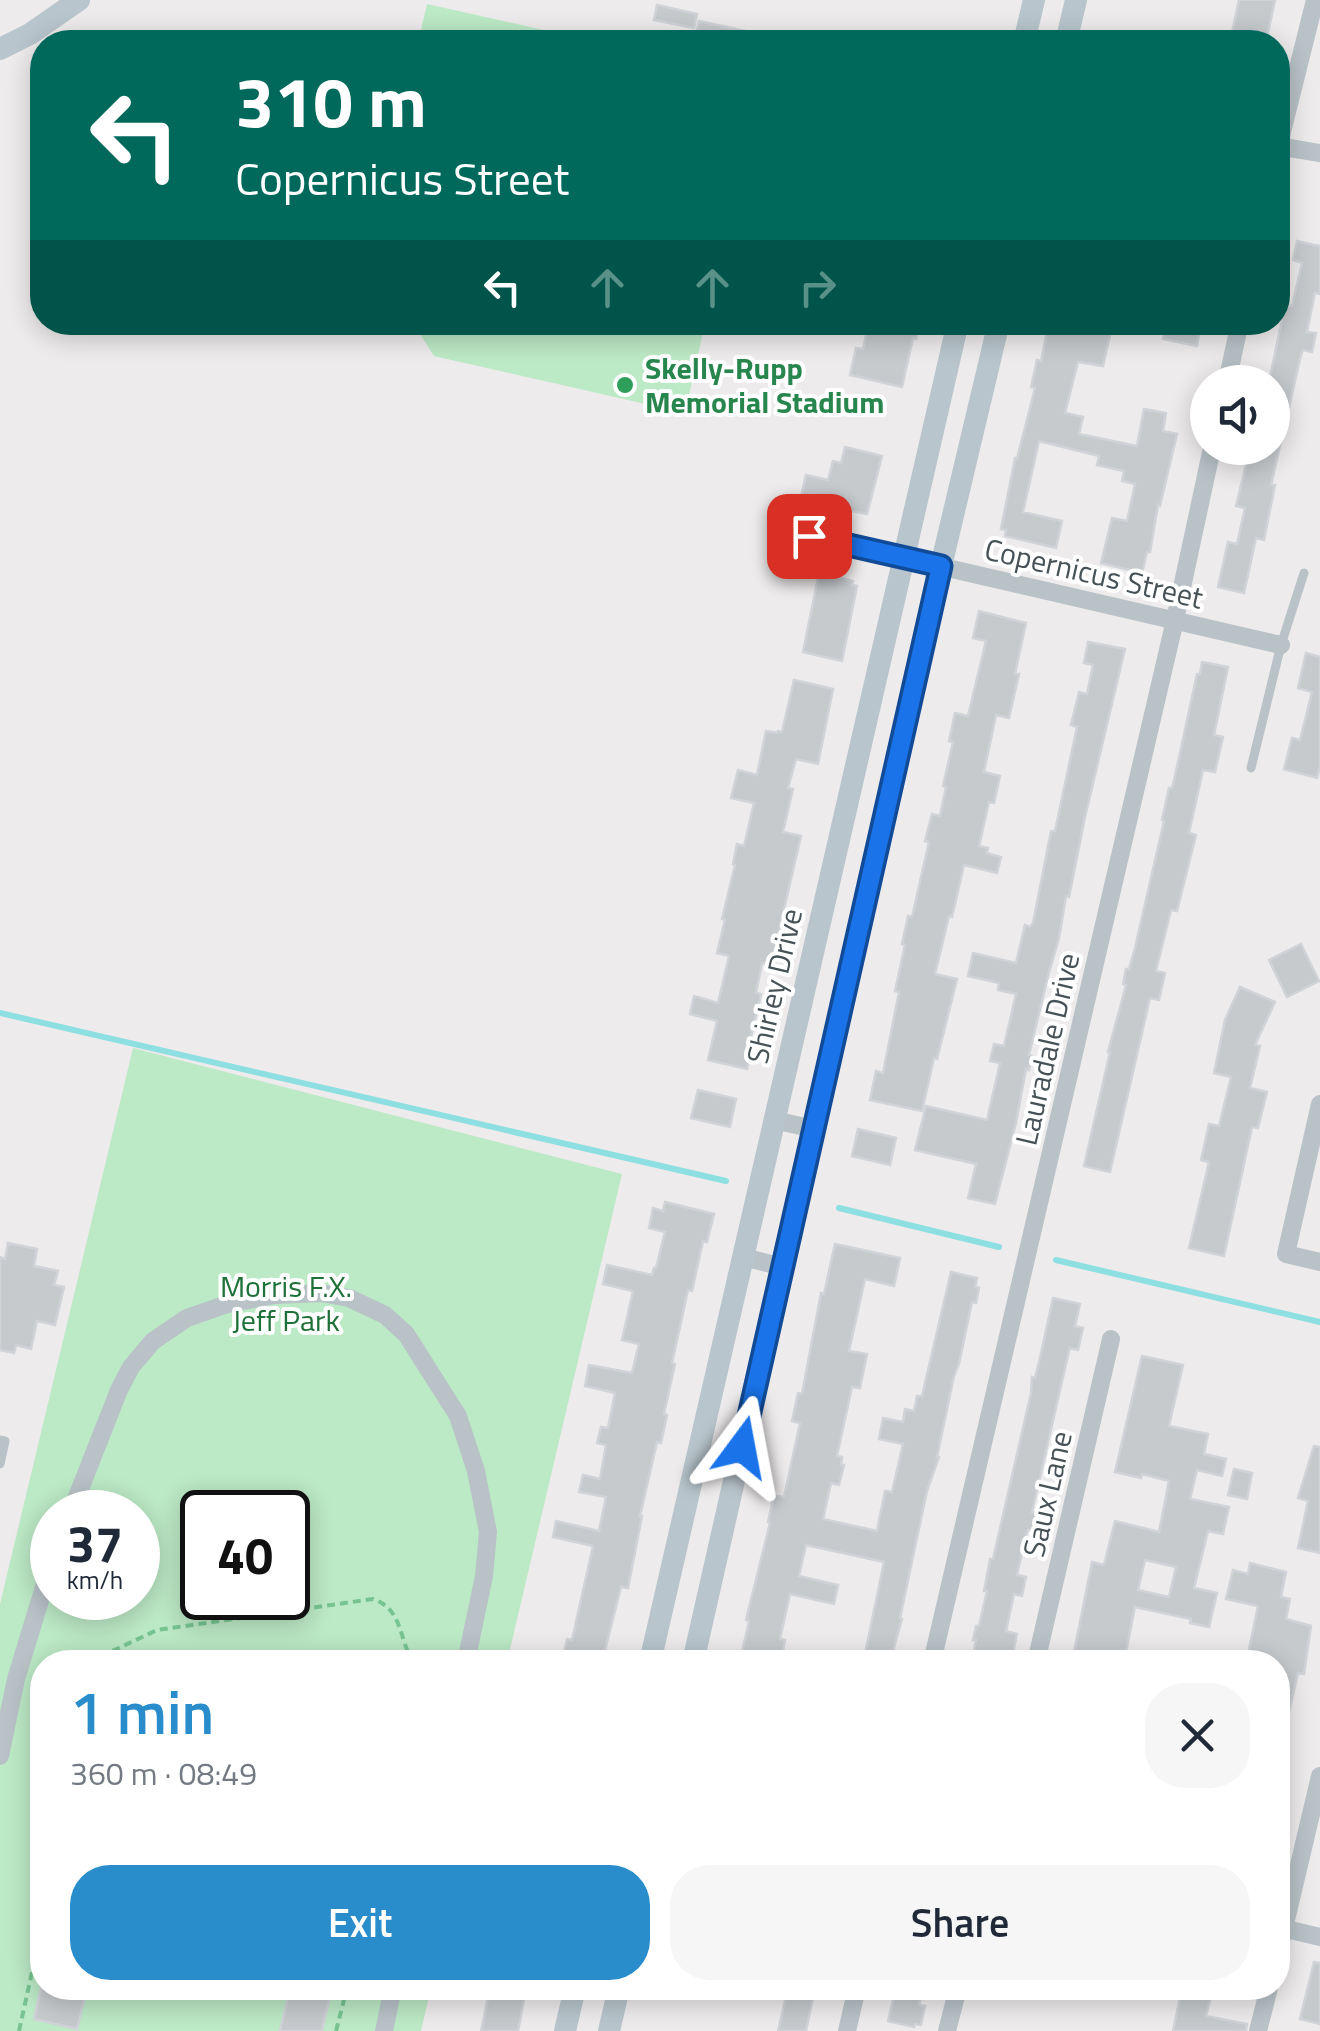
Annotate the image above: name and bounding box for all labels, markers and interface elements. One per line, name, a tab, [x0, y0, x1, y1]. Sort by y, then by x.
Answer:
text: 310 m	[235, 48, 427, 154]
icon: left	[70, 70, 200, 200]
text: Copernicus Street	[235, 144, 569, 212]
icon: left	[475, 260, 530, 315]
icon: ahead	[580, 260, 635, 315]
icon: ahead	[685, 260, 740, 315]
icon: right	[790, 260, 845, 315]
place label: Skelly-Rupp Memorial Stadium	[645, 345, 884, 425]
map controls	[1190, 365, 1290, 465]
button: sound	[1190, 365, 1290, 465]
marker: Skelly-Rupp Memorial Stadium	[614, 374, 636, 396]
pin	[767, 494, 852, 579]
icon: arrive	[782, 509, 837, 564]
street label: Copernicus Street	[980, 526, 1208, 621]
street label: Shirley Drive	[734, 904, 814, 1068]
street label: Lauradale Drive	[1003, 948, 1091, 1150]
park label: Morris F.X. Jeff Park	[220, 1263, 352, 1343]
position arrow	[690, 1395, 794, 1499]
street label: Saux Lane	[1010, 1426, 1084, 1562]
speed limit sign: 40	[180, 1490, 310, 1620]
text: 37	[67, 1505, 123, 1581]
text: km/h	[67, 1561, 123, 1599]
text: 1 min	[70, 1666, 214, 1757]
button: close	[1145, 1683, 1250, 1788]
text: 360 m · 08:49	[70, 1749, 257, 1797]
button: Exit	[70, 1865, 650, 1980]
button: Share	[670, 1865, 1250, 1980]

